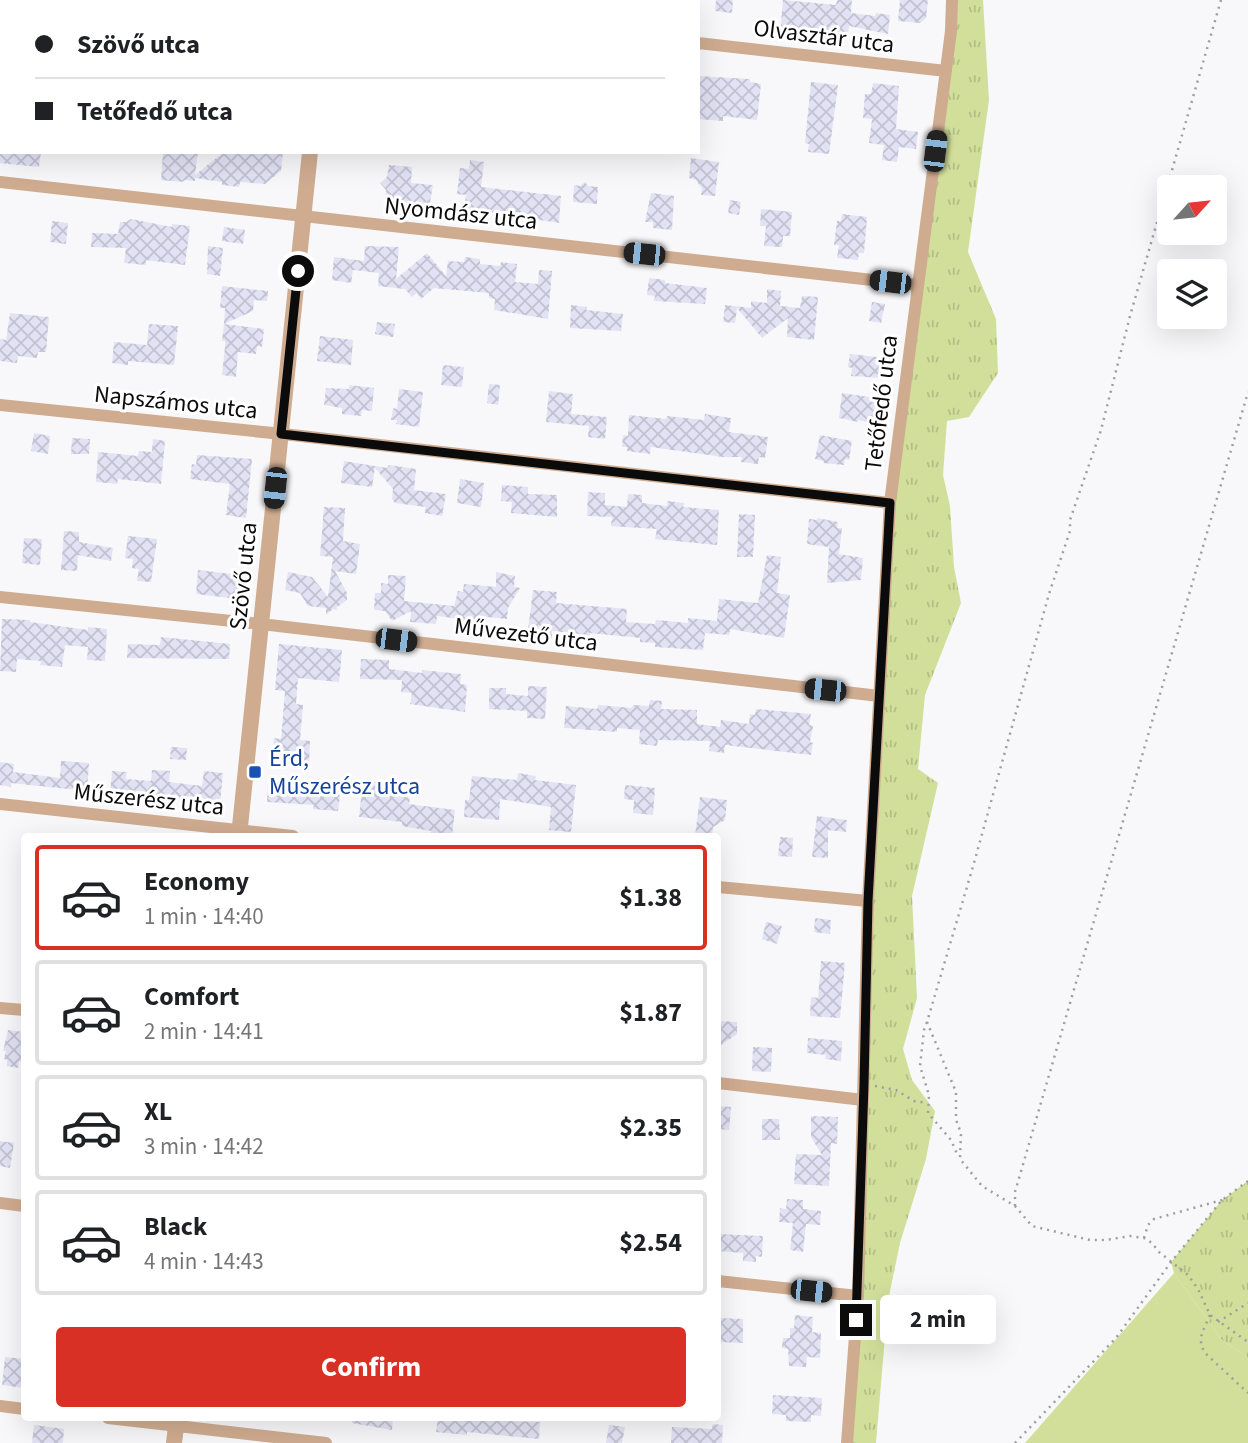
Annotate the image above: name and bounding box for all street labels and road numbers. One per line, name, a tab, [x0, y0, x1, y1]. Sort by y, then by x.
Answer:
street label: Olvasztár utca	[752, 10, 896, 62]
street label: Nyomdász utca	[383, 188, 539, 239]
street label: Tetőfedő utca	[856, 333, 907, 473]
street label: Napszámos utca	[93, 377, 259, 428]
street label: Szövő utca	[220, 520, 267, 632]
street label: Művezető utca	[452, 608, 600, 661]
street label: Műszerész utca	[72, 774, 226, 825]

